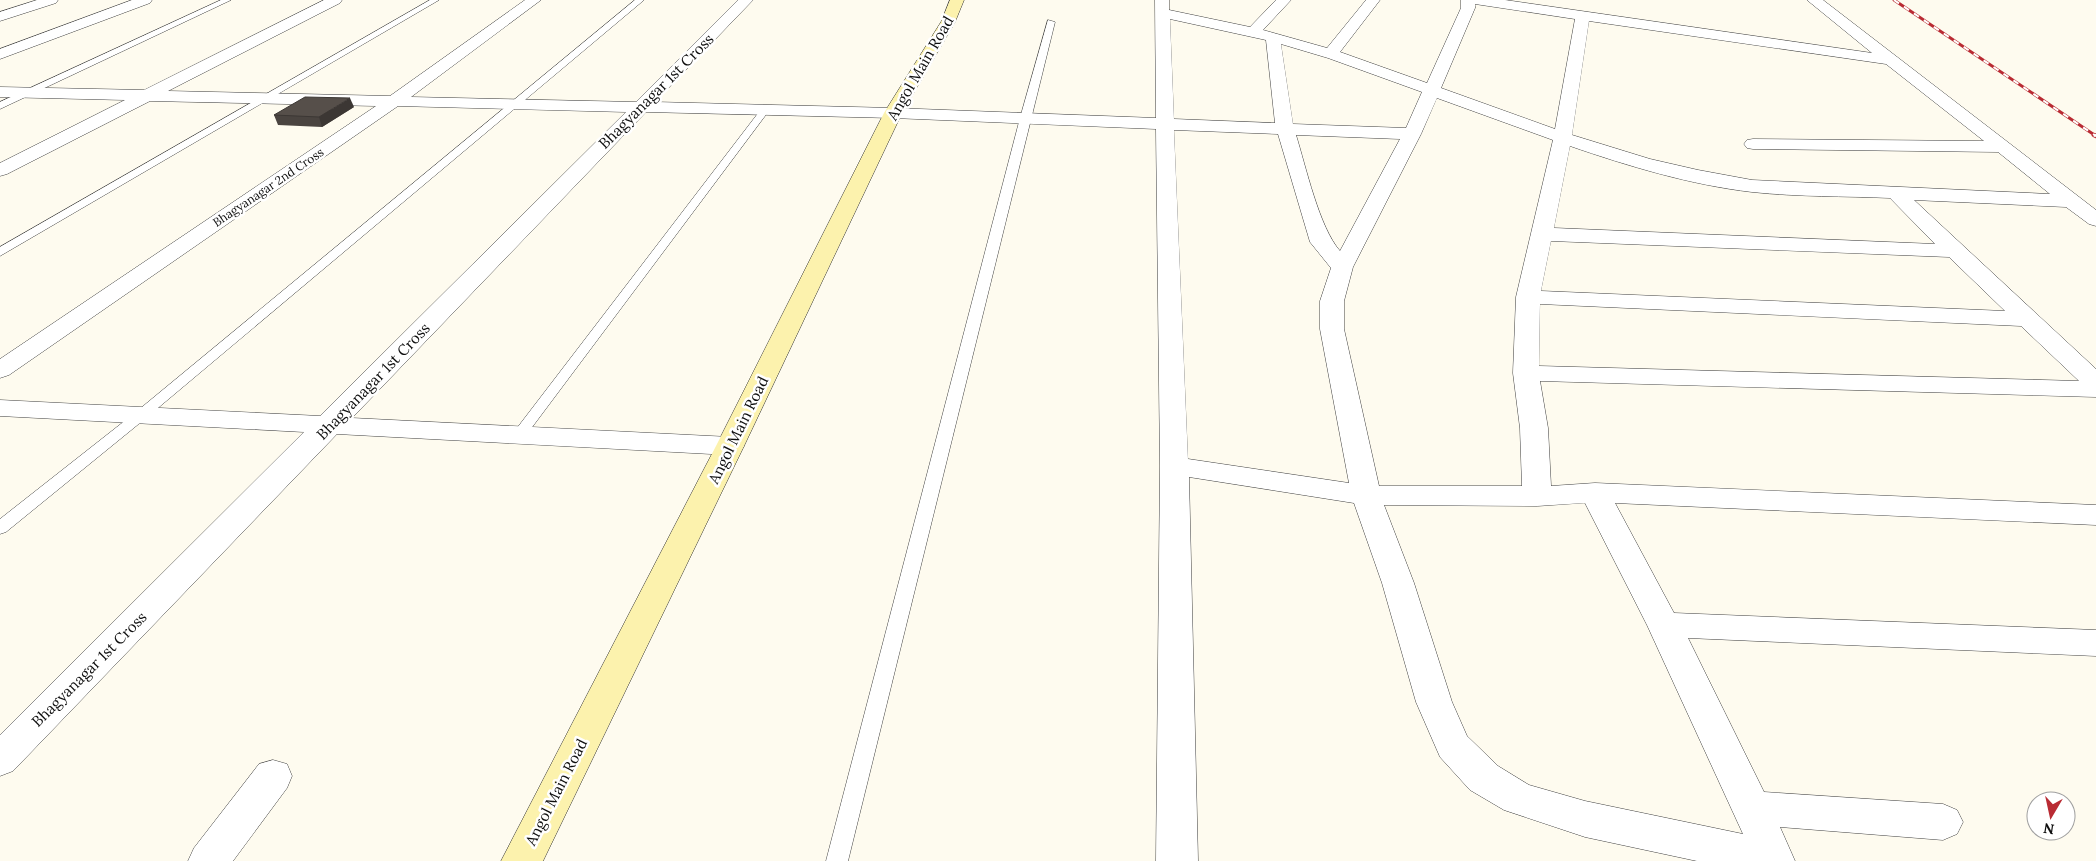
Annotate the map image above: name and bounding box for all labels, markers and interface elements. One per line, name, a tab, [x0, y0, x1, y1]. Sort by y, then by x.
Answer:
street label: Angol Main Road	[882, 13, 958, 124]
street label: Bhagyanagar 1st Cross	[594, 29, 718, 153]
street label: Bhagyanagar 2nd Cross	[210, 144, 327, 230]
street label: Bhagyanagar 1st Cross	[312, 319, 434, 443]
street label: Angol Main Road	[703, 373, 772, 488]
street label: Bhagyanagar 1st Cross	[27, 607, 151, 731]
street label: Angol Main Road	[521, 735, 591, 849]
north arrow	[2026, 791, 2076, 841]
text: N	[2042, 819, 2056, 839]

